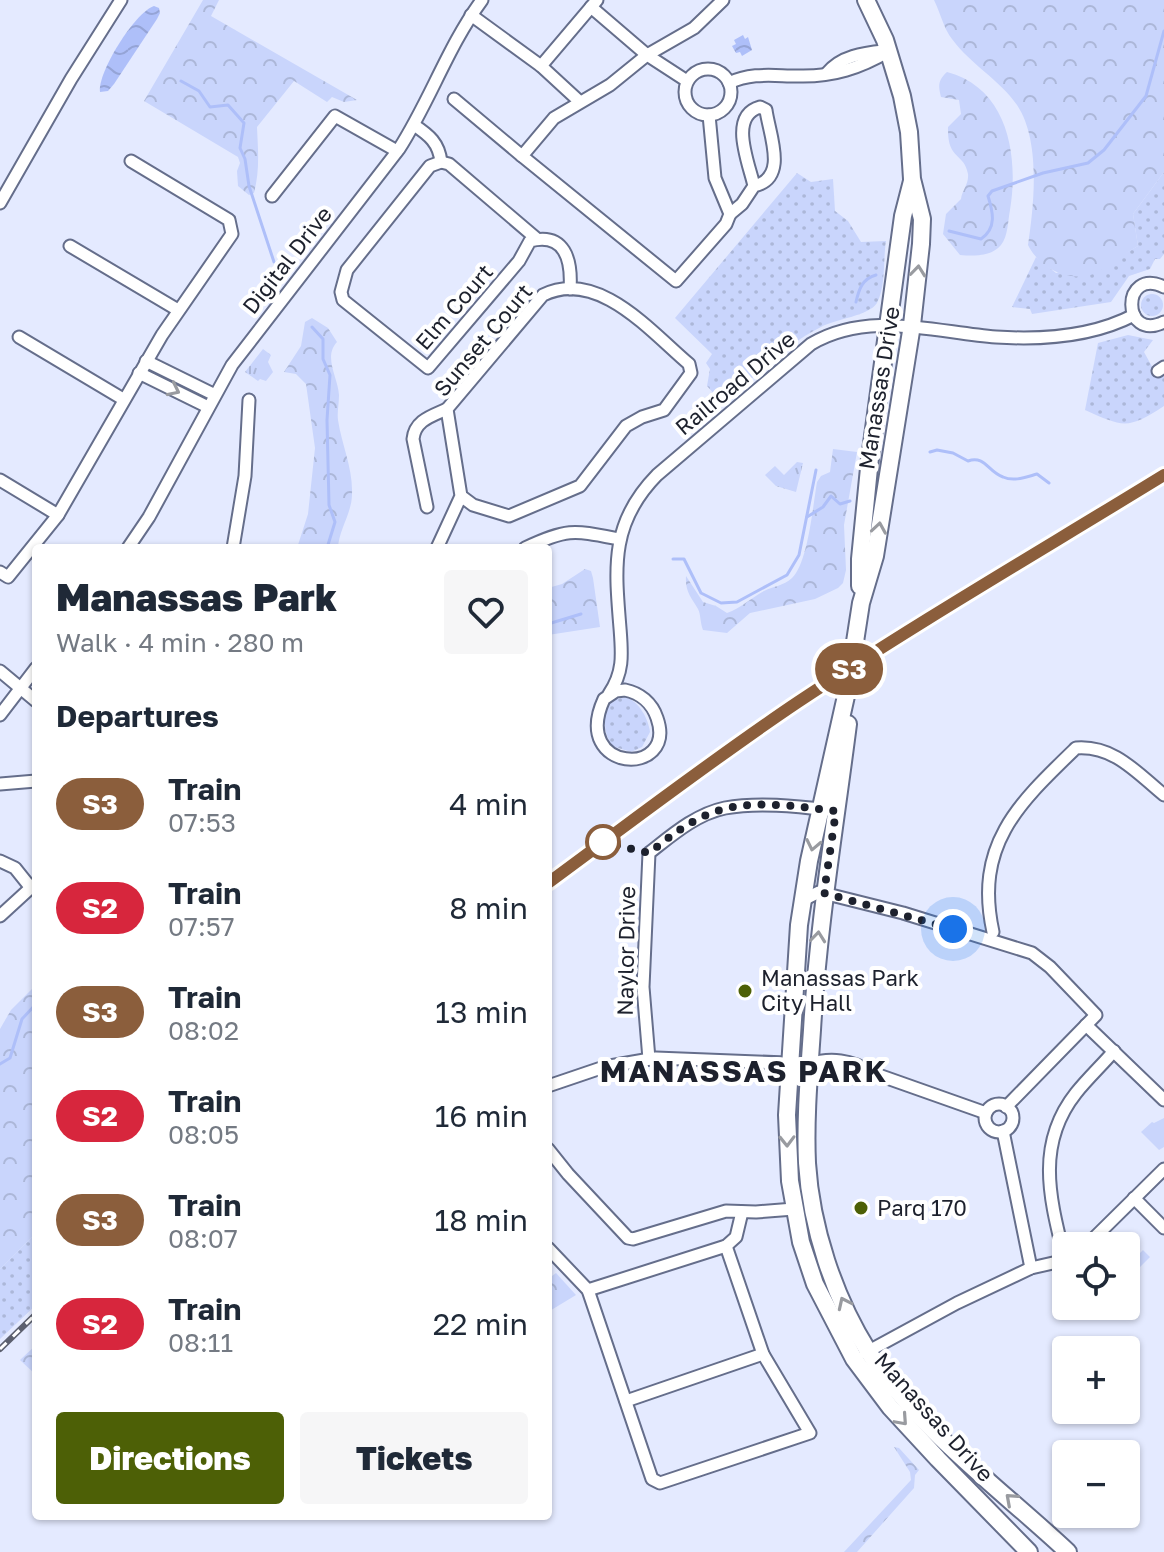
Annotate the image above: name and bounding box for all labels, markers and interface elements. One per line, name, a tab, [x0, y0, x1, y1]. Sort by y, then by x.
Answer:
street label: Digital Drive	[236, 201, 337, 319]
street label: Elm Court	[409, 258, 498, 355]
one-way arrow	[909, 264, 926, 277]
street label: Sunset Court	[428, 278, 538, 402]
street label: Manassas Drive	[852, 304, 905, 471]
street label: Railroad Drive	[669, 325, 800, 440]
one-way arrow	[165, 380, 180, 396]
one-way arrow	[870, 521, 887, 535]
button: heart	[444, 570, 528, 654]
text: Manassas Park	[56, 574, 337, 619]
text: Walk · 4 min · 280 m	[56, 627, 304, 658]
line badge: S3	[813, 643, 885, 695]
text: S3	[831, 652, 867, 685]
text: Departures	[56, 698, 219, 734]
text: Train	[168, 771, 241, 807]
text: 4 min	[449, 786, 528, 822]
text: S3	[82, 787, 118, 820]
text: 07:53	[168, 807, 236, 838]
unlabelled marker	[586, 825, 620, 859]
one-way arrow	[805, 837, 822, 851]
text: Train	[168, 875, 241, 911]
street label: Naylor Drive	[611, 886, 640, 1016]
text: 8 min	[449, 890, 528, 926]
text: S2	[82, 891, 118, 924]
your location	[933, 909, 973, 949]
text: 07:57	[168, 911, 235, 942]
one-way arrow	[810, 930, 827, 943]
place label: Manassas Park City Hall	[761, 964, 919, 1016]
text: Train	[168, 979, 241, 1015]
marker: Manassas Park City Hall	[736, 982, 754, 1000]
text: 13 min	[435, 994, 528, 1030]
text: S3	[82, 995, 118, 1028]
text: 08:02	[168, 1015, 239, 1046]
district label: MANASSAS PARK	[600, 1053, 888, 1089]
text: Train	[168, 1083, 241, 1119]
text: 16 min	[435, 1098, 528, 1134]
text: S2	[82, 1099, 118, 1132]
text: 08:05	[168, 1119, 239, 1150]
one-way arrow	[779, 1135, 796, 1148]
text: Train	[168, 1187, 241, 1223]
place label: Parq 170	[877, 1194, 967, 1221]
marker: Parq 170	[852, 1199, 870, 1217]
text: 18 min	[435, 1202, 528, 1238]
text: S3	[82, 1203, 118, 1236]
text: 08:07	[168, 1223, 238, 1254]
map controls	[1052, 1232, 1140, 1528]
button: locate	[1052, 1232, 1140, 1320]
text: Train	[168, 1291, 241, 1327]
one-way arrow	[838, 1297, 854, 1312]
text: 22 min	[433, 1306, 528, 1342]
text: S2	[82, 1307, 118, 1340]
text: 08:11	[168, 1327, 233, 1358]
button: +	[1052, 1336, 1140, 1424]
street label: Manassas Drive	[869, 1346, 1000, 1487]
one-way arrow	[893, 1410, 907, 1425]
button: Directions	[56, 1412, 284, 1504]
button: Tickets	[300, 1412, 528, 1504]
button: −	[1052, 1440, 1140, 1528]
one-way arrow	[1005, 1495, 1020, 1509]

